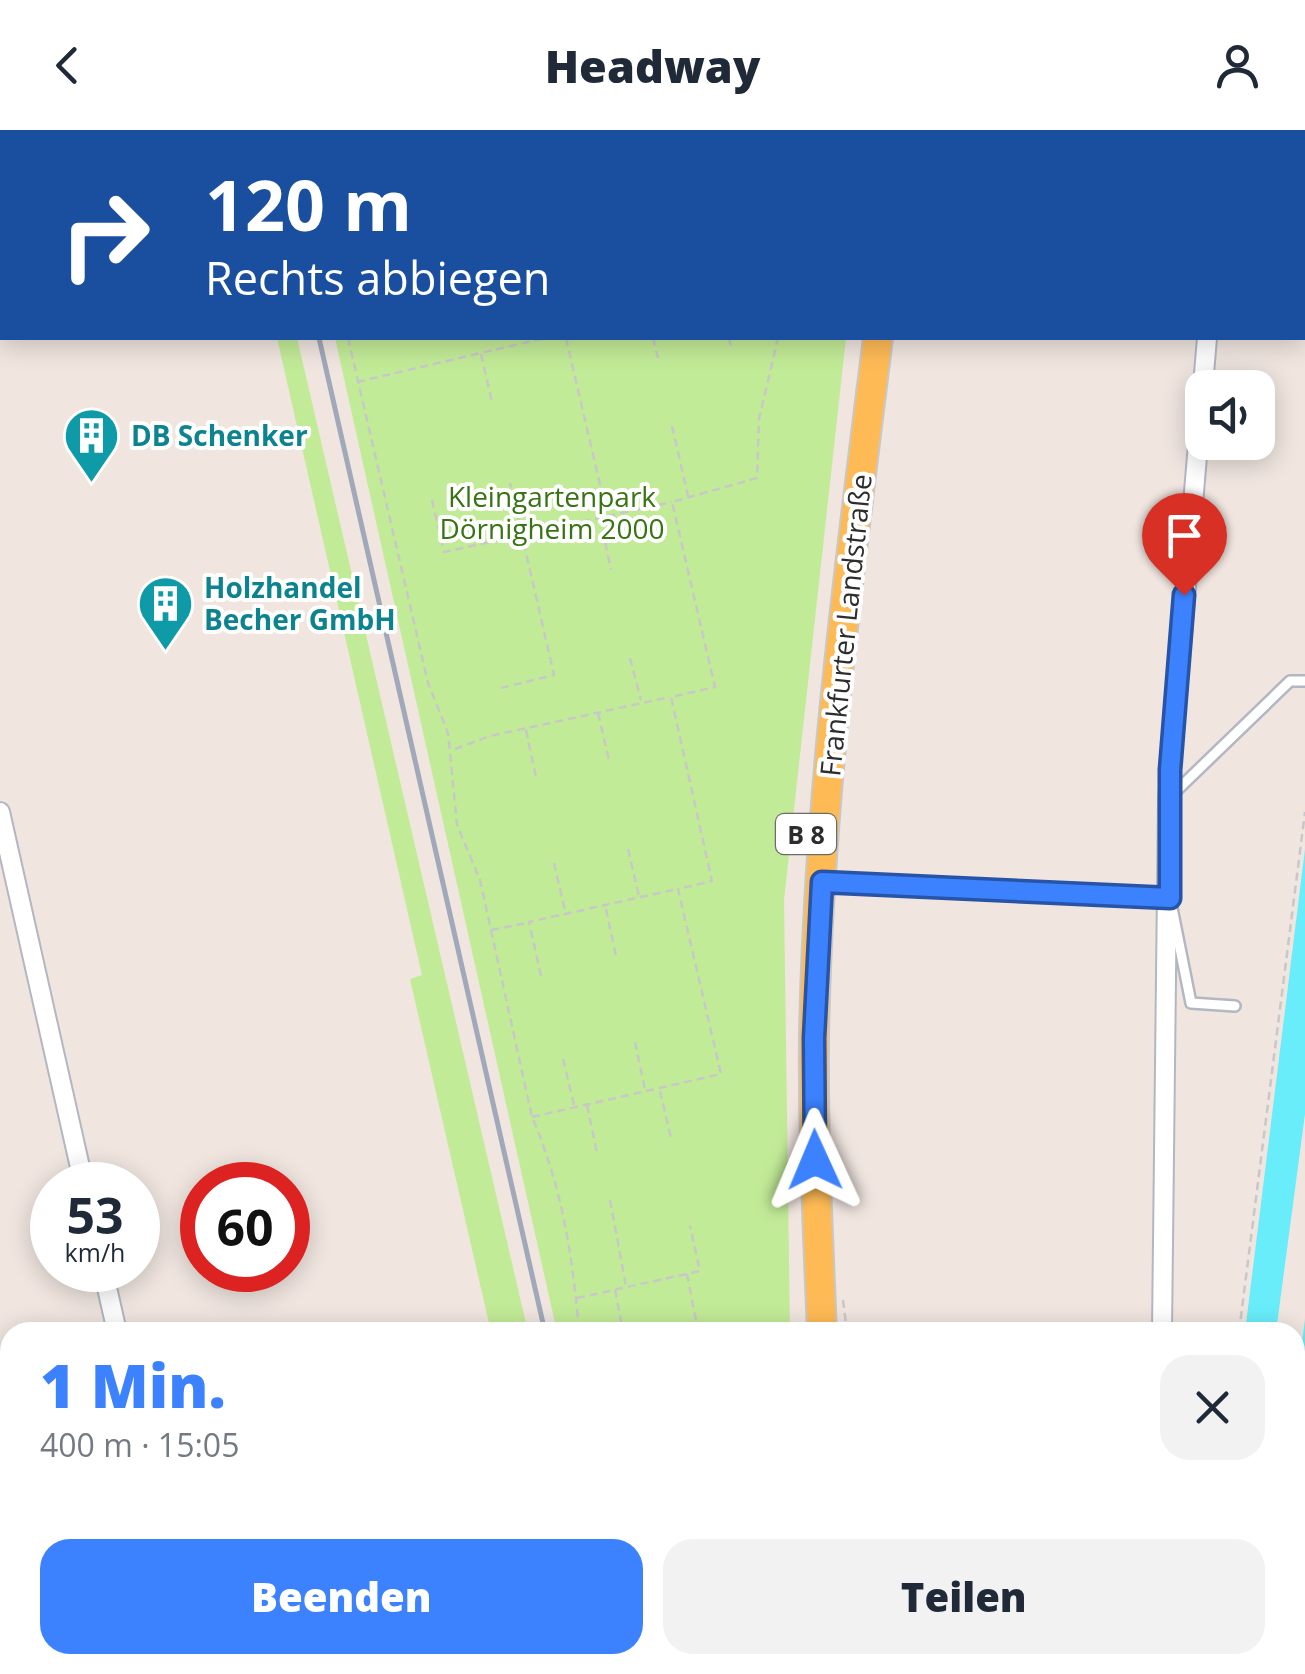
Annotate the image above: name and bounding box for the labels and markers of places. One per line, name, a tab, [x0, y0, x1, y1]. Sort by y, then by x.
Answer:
building icon: DB Schenker	[62, 405, 122, 484]
place label: DB Schenker	[131, 416, 308, 454]
pin	[1142, 493, 1227, 596]
place label: Holzhandel Becher GmbH	[204, 568, 396, 638]
building icon: Holzhandel Becher GmbH	[135, 573, 195, 652]

